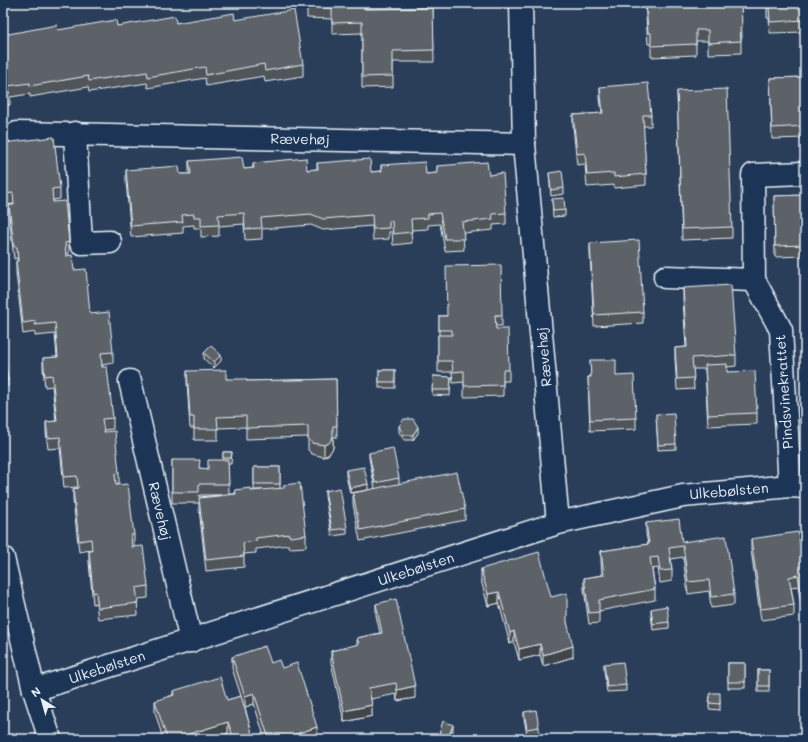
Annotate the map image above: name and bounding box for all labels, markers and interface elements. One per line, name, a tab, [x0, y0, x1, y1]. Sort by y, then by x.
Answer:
street label: Rævehøj	[270, 128, 330, 149]
street label: Rævehøj	[531, 327, 556, 388]
street label: Pindsvinekrattet	[770, 334, 797, 450]
street label: Ulkebølsten	[689, 478, 769, 503]
street label: Rævehøj	[145, 480, 176, 542]
street label: Ulkebølsten	[375, 547, 456, 590]
street label: Ulkebølsten	[66, 645, 147, 688]
north arrow	[22, 680, 62, 720]
text: N	[28, 683, 44, 700]

